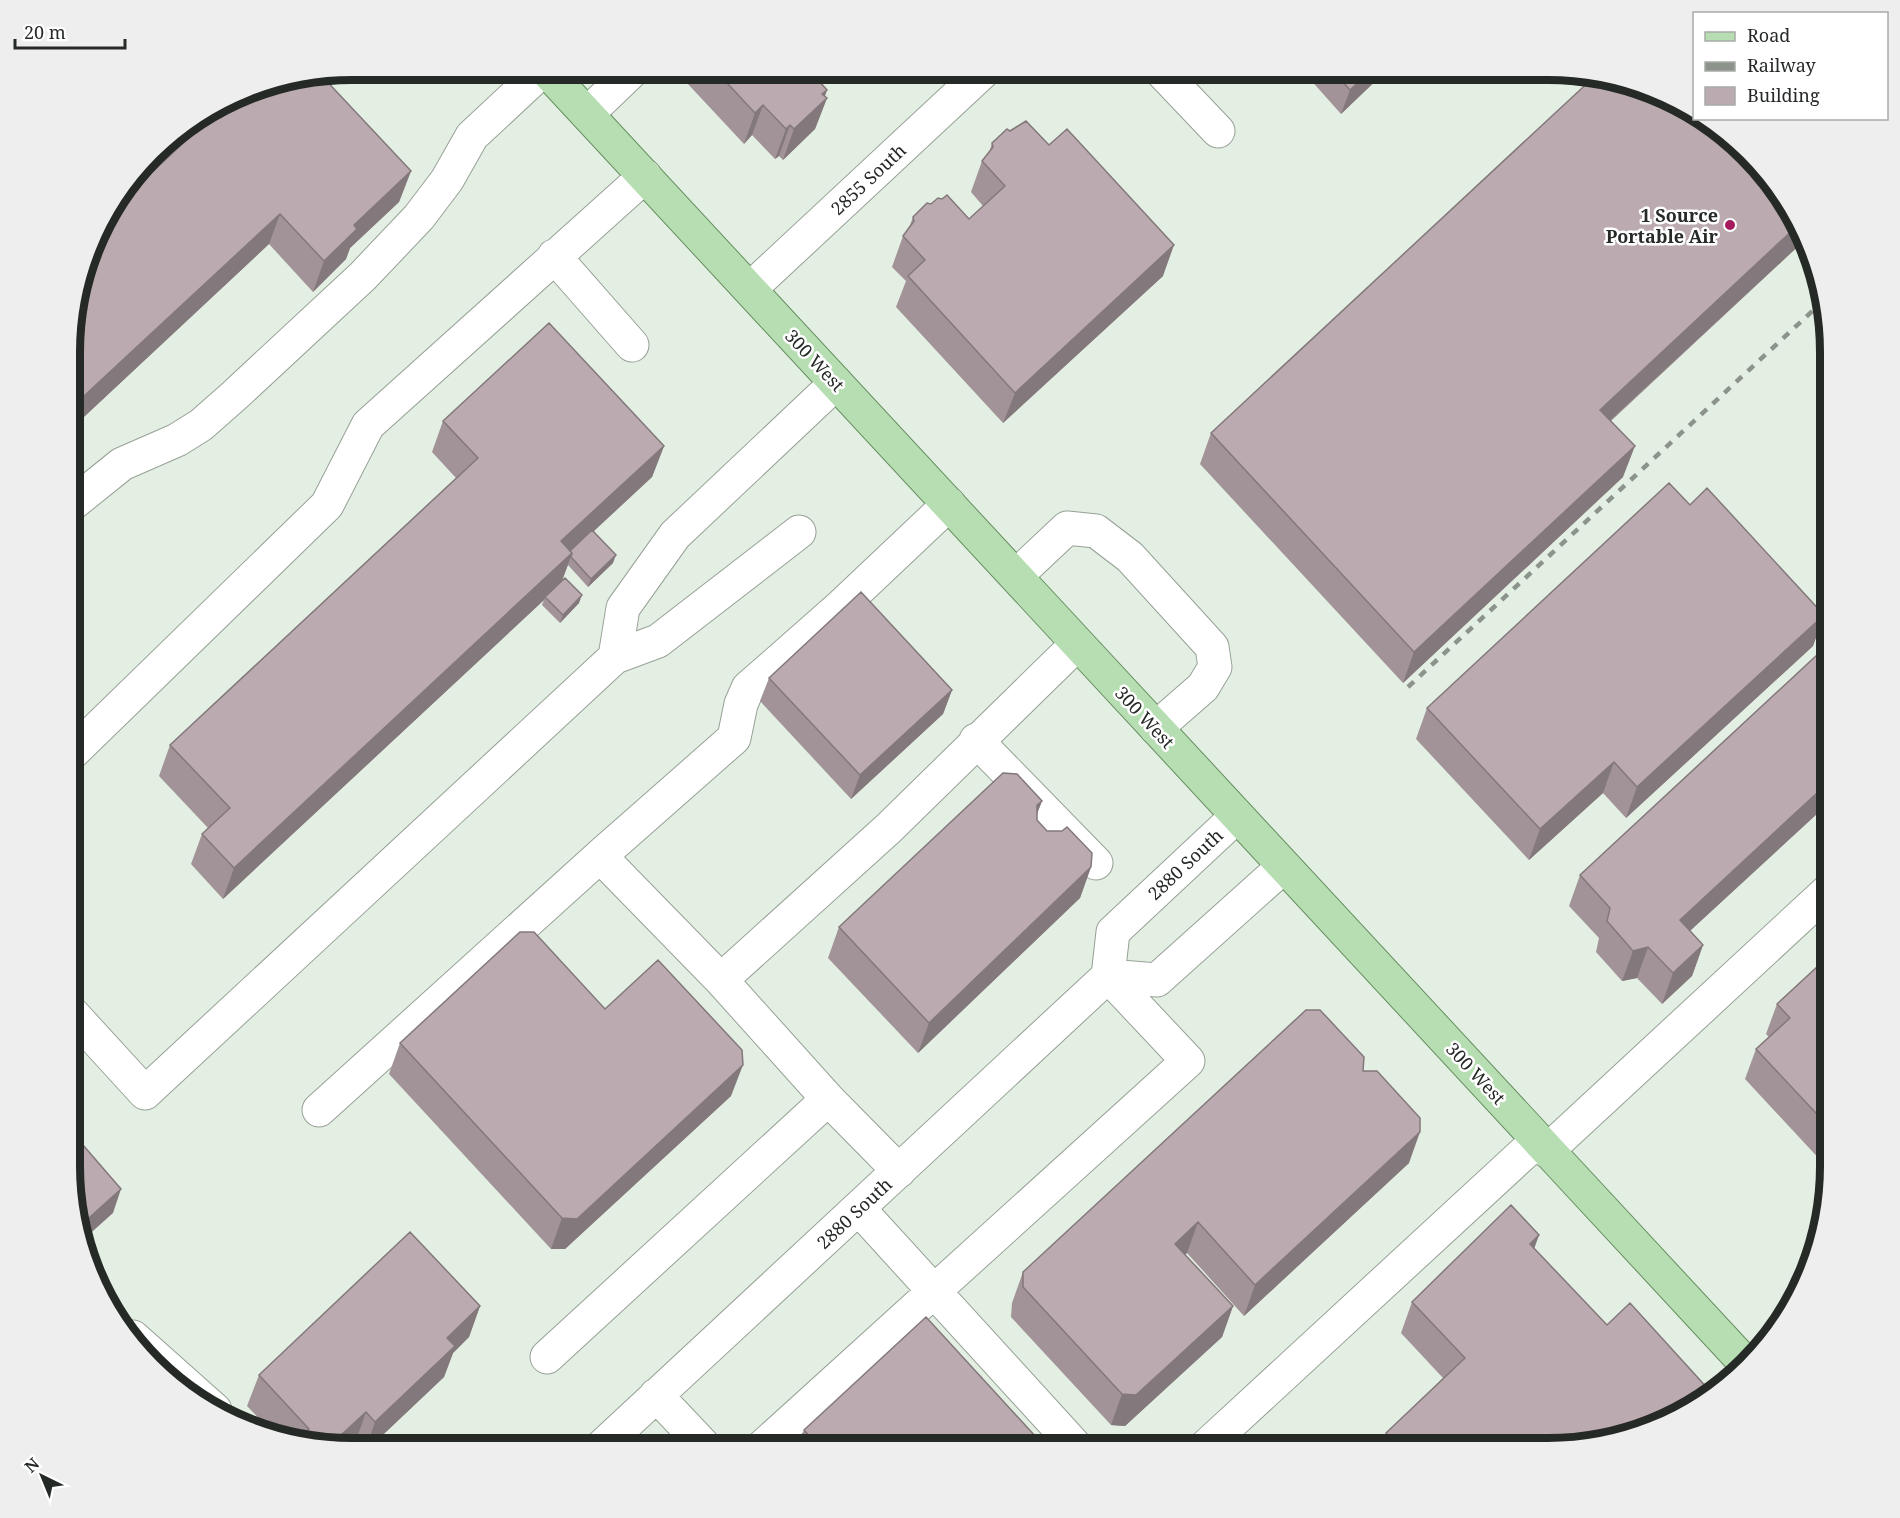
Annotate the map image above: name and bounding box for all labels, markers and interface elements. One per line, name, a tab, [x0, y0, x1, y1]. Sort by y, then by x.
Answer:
scale bar	[15, 12, 124, 50]
legend	[1693, 12, 1888, 120]
text: 20 m	[24, 20, 66, 44]
text: Road	[1747, 23, 1790, 47]
text: Railway	[1747, 53, 1817, 77]
text: Building	[1747, 83, 1820, 107]
street label: 2855 South	[825, 138, 911, 220]
place label: 1 Source Portable Air	[1606, 203, 1719, 248]
marker: 1 Source Portable Air	[1723, 218, 1737, 232]
street label: 300 West	[780, 324, 850, 396]
street label: 300 West	[1110, 681, 1180, 753]
street label: 2880 South	[1142, 823, 1228, 905]
street label: 300 West	[1441, 1037, 1511, 1109]
street label: 2880 South	[811, 1172, 897, 1254]
north arrow	[12, 1446, 72, 1506]
text: N	[20, 1452, 44, 1477]

